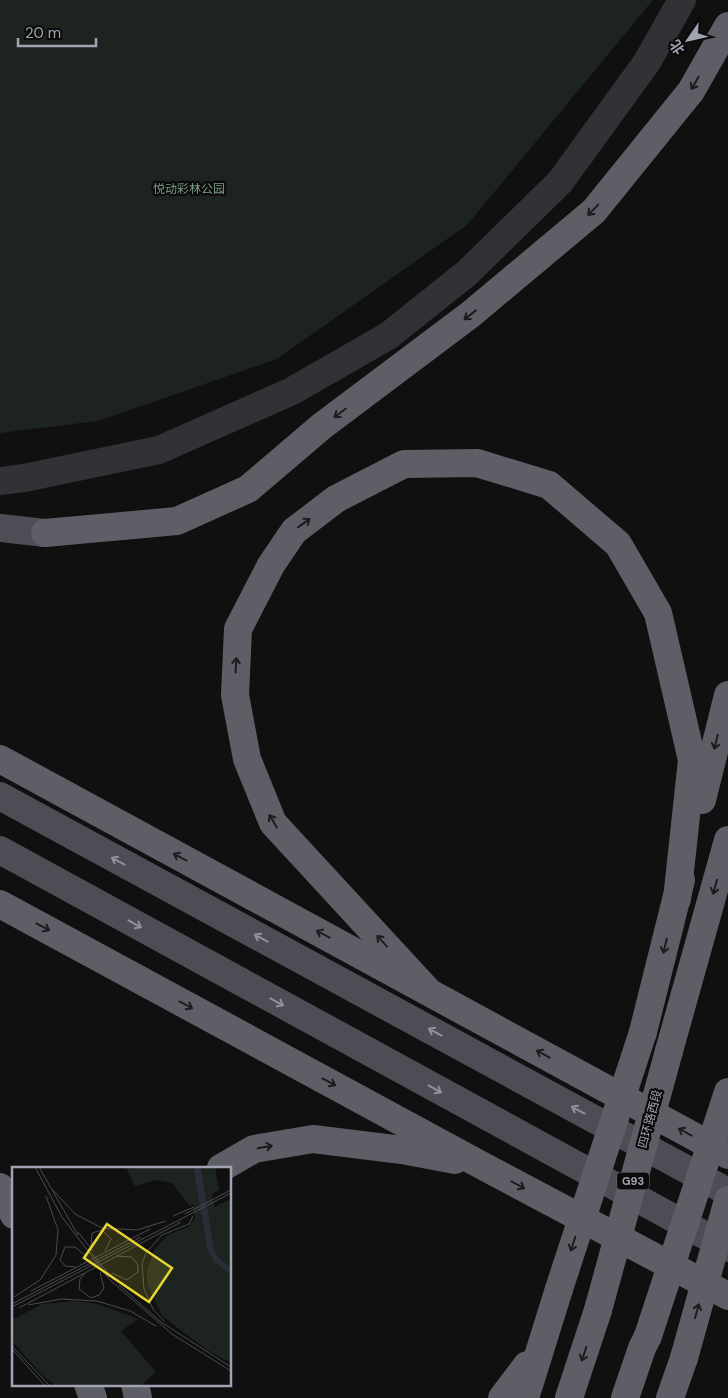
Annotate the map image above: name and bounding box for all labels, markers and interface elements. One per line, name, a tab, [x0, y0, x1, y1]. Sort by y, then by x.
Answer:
scale bar	[18, 15, 95, 47]
north arrow	[663, 15, 713, 65]
text: 20 m	[25, 23, 61, 43]
text: 北	[666, 36, 689, 58]
one-way arrow	[690, 75, 699, 90]
park label: 悦动彩林公园	[153, 181, 225, 197]
one-way arrow	[588, 203, 600, 215]
one-way arrow	[463, 310, 477, 320]
one-way arrow	[334, 407, 347, 418]
one-way arrow	[297, 518, 311, 528]
one-way arrow	[232, 658, 241, 674]
one-way arrow	[711, 733, 720, 749]
one-way arrow	[268, 814, 279, 828]
one-way arrow	[173, 852, 188, 862]
one-way arrow	[111, 856, 126, 866]
one-way arrow	[709, 878, 719, 894]
one-way arrow	[127, 919, 142, 929]
one-way arrow	[35, 923, 50, 933]
one-way arrow	[316, 929, 331, 938]
one-way arrow	[254, 933, 269, 942]
one-way arrow	[376, 935, 388, 948]
one-way arrow	[659, 938, 669, 954]
one-way arrow	[270, 997, 285, 1007]
one-way arrow	[178, 1000, 193, 1010]
one-way arrow	[428, 1027, 442, 1037]
one-way arrow	[535, 1049, 550, 1059]
one-way arrow	[321, 1078, 335, 1088]
one-way arrow	[427, 1084, 442, 1094]
street label: 四环路西段	[635, 1088, 665, 1150]
one-way arrow	[570, 1105, 585, 1115]
one-way arrow	[678, 1127, 693, 1137]
one-way arrow	[256, 1142, 272, 1151]
inset map	[12, 1167, 231, 1386]
road number: G93	[617, 1172, 649, 1190]
one-way arrow	[510, 1180, 525, 1190]
one-way arrow	[568, 1236, 578, 1252]
one-way arrow	[693, 1304, 702, 1320]
one-way arrow	[578, 1346, 588, 1362]

